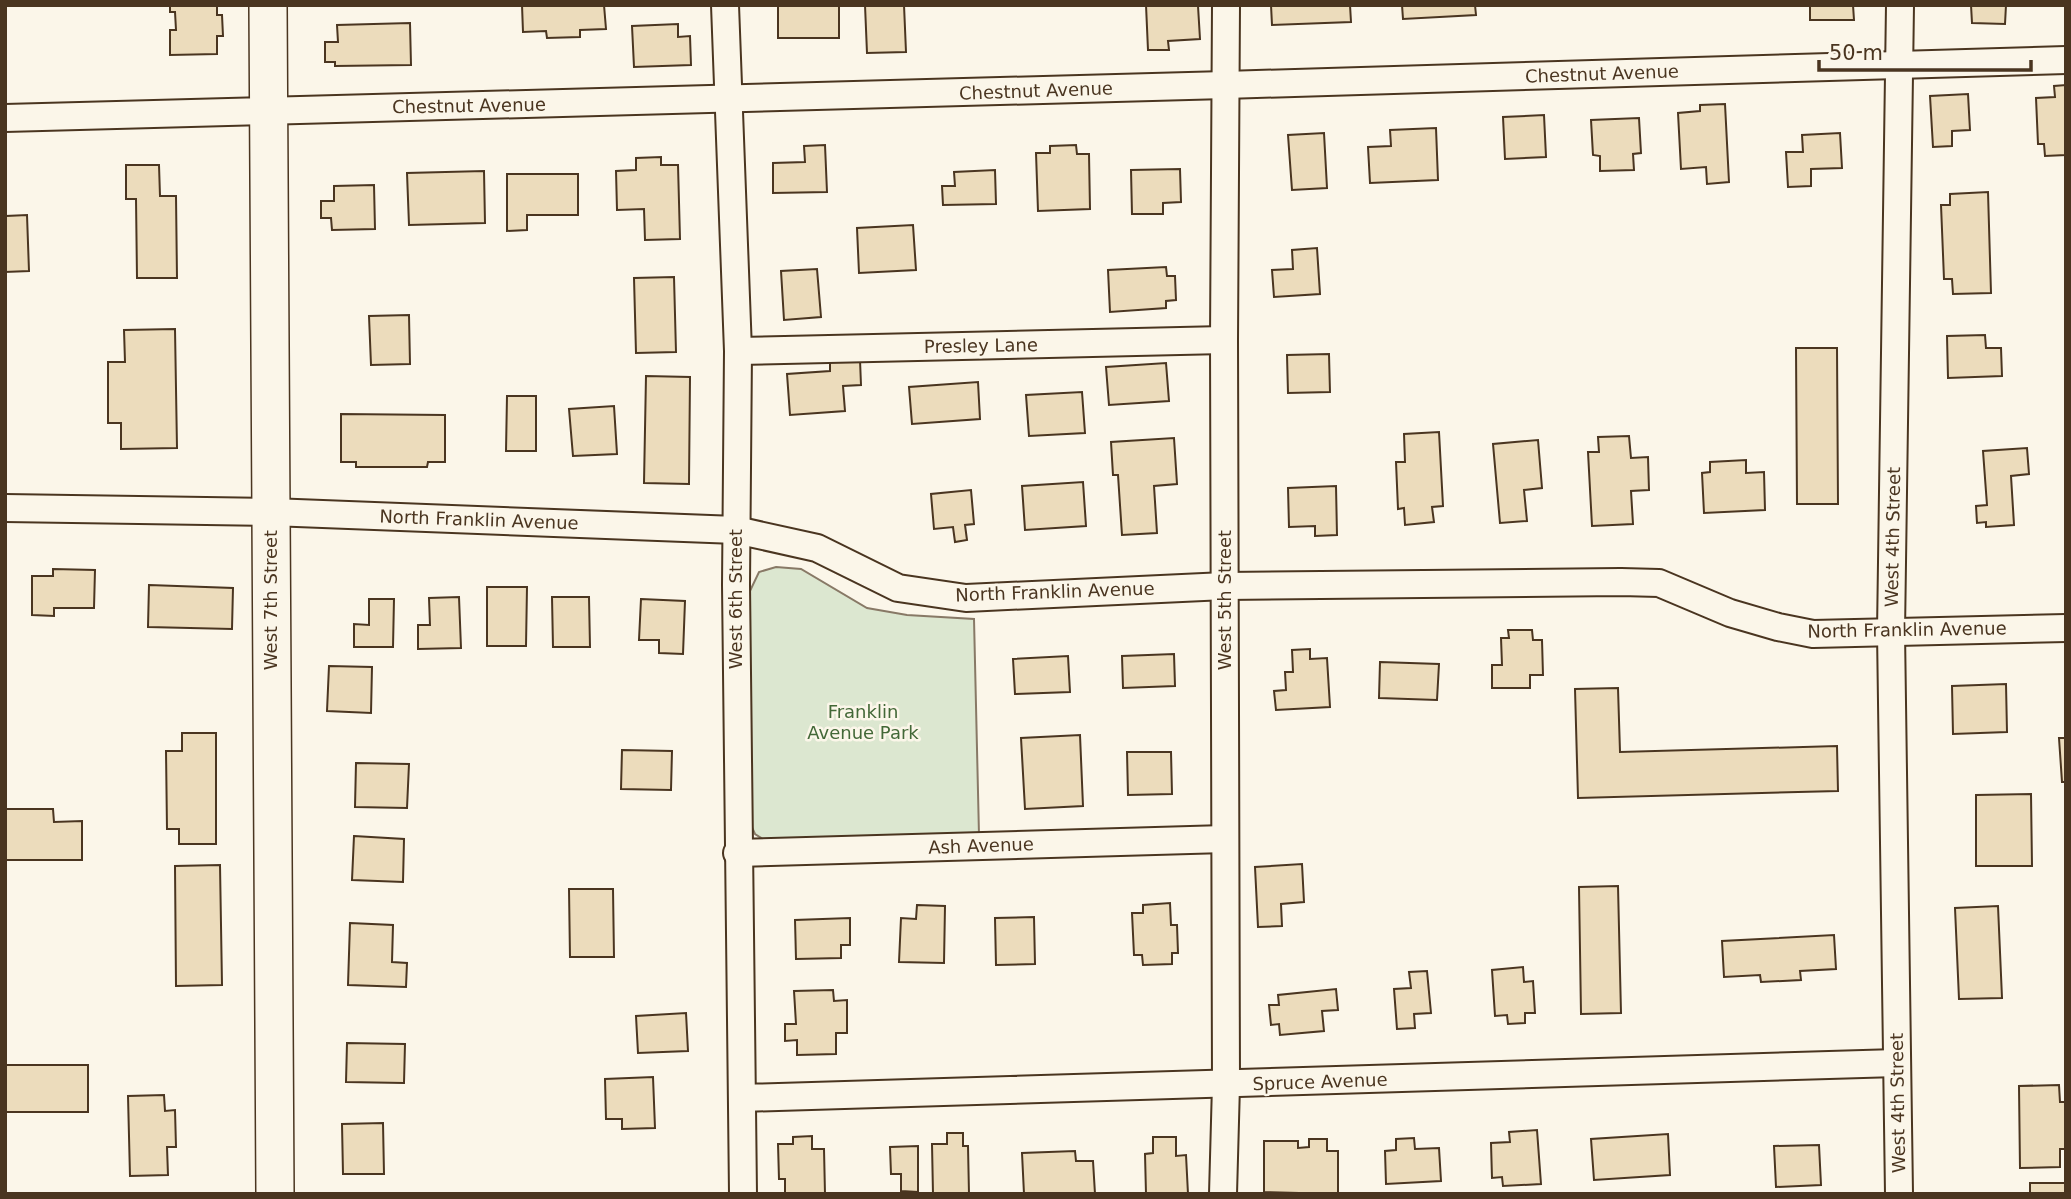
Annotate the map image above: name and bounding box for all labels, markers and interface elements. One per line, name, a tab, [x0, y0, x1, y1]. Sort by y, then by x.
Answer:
scale bar	[1819, 28, 2031, 72]
text: 50 m	[1829, 41, 1883, 65]
street label: Chestnut Avenue	[1525, 60, 1679, 87]
street label: Chestnut Avenue	[959, 77, 1113, 104]
street label: Chestnut Avenue	[392, 94, 546, 117]
street label: Presley Lane	[924, 334, 1038, 357]
street label: West 4th Street	[1881, 467, 1904, 607]
street label: North Franklin Avenue	[379, 506, 579, 533]
street label: West 6th Street	[725, 529, 746, 669]
street label: West 7th Street	[260, 530, 281, 670]
street label: West 5th Street	[1214, 530, 1235, 670]
street label: North Franklin Avenue	[955, 578, 1155, 605]
street label: North Franklin Avenue	[1807, 617, 2007, 642]
park label: Franklin Avenue Park	[807, 701, 919, 743]
street label: Ash Avenue	[928, 833, 1034, 858]
street label: West 4th Street	[1886, 1033, 1909, 1173]
street label: Spruce Avenue	[1252, 1069, 1388, 1094]

